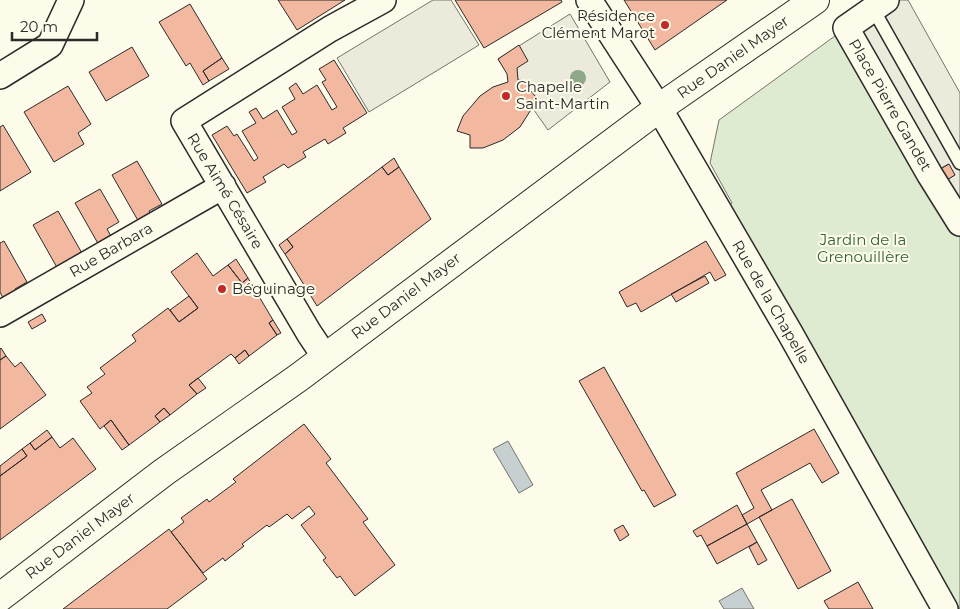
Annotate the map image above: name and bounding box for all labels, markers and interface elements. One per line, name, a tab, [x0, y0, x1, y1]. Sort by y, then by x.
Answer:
place label: Résidence Clément Marot	[542, 6, 655, 42]
scale bar	[12, 10, 98, 42]
street label: Rue Daniel Mayer	[673, 11, 792, 102]
text: 20 m	[20, 17, 58, 36]
marker: Résidence Clément Marot	[659, 19, 671, 31]
street label: Place Pierre Gandet	[845, 35, 936, 174]
place label: Chapelle Saint-Martin	[516, 77, 610, 113]
marker: Chapelle Saint-Martin	[500, 90, 512, 102]
street label: Rue Aimé Césaire	[183, 129, 268, 252]
street label: Rue Barbara	[66, 218, 156, 281]
park label: Jardin de la Grenouillère	[817, 230, 909, 266]
street label: Rue de la Chapelle	[728, 236, 815, 367]
street label: Rue Daniel Mayer	[347, 248, 464, 343]
place label: Béguinage	[232, 279, 315, 298]
marker: Béguinage	[216, 283, 228, 295]
street label: Rue Daniel Mayer	[21, 488, 138, 583]

